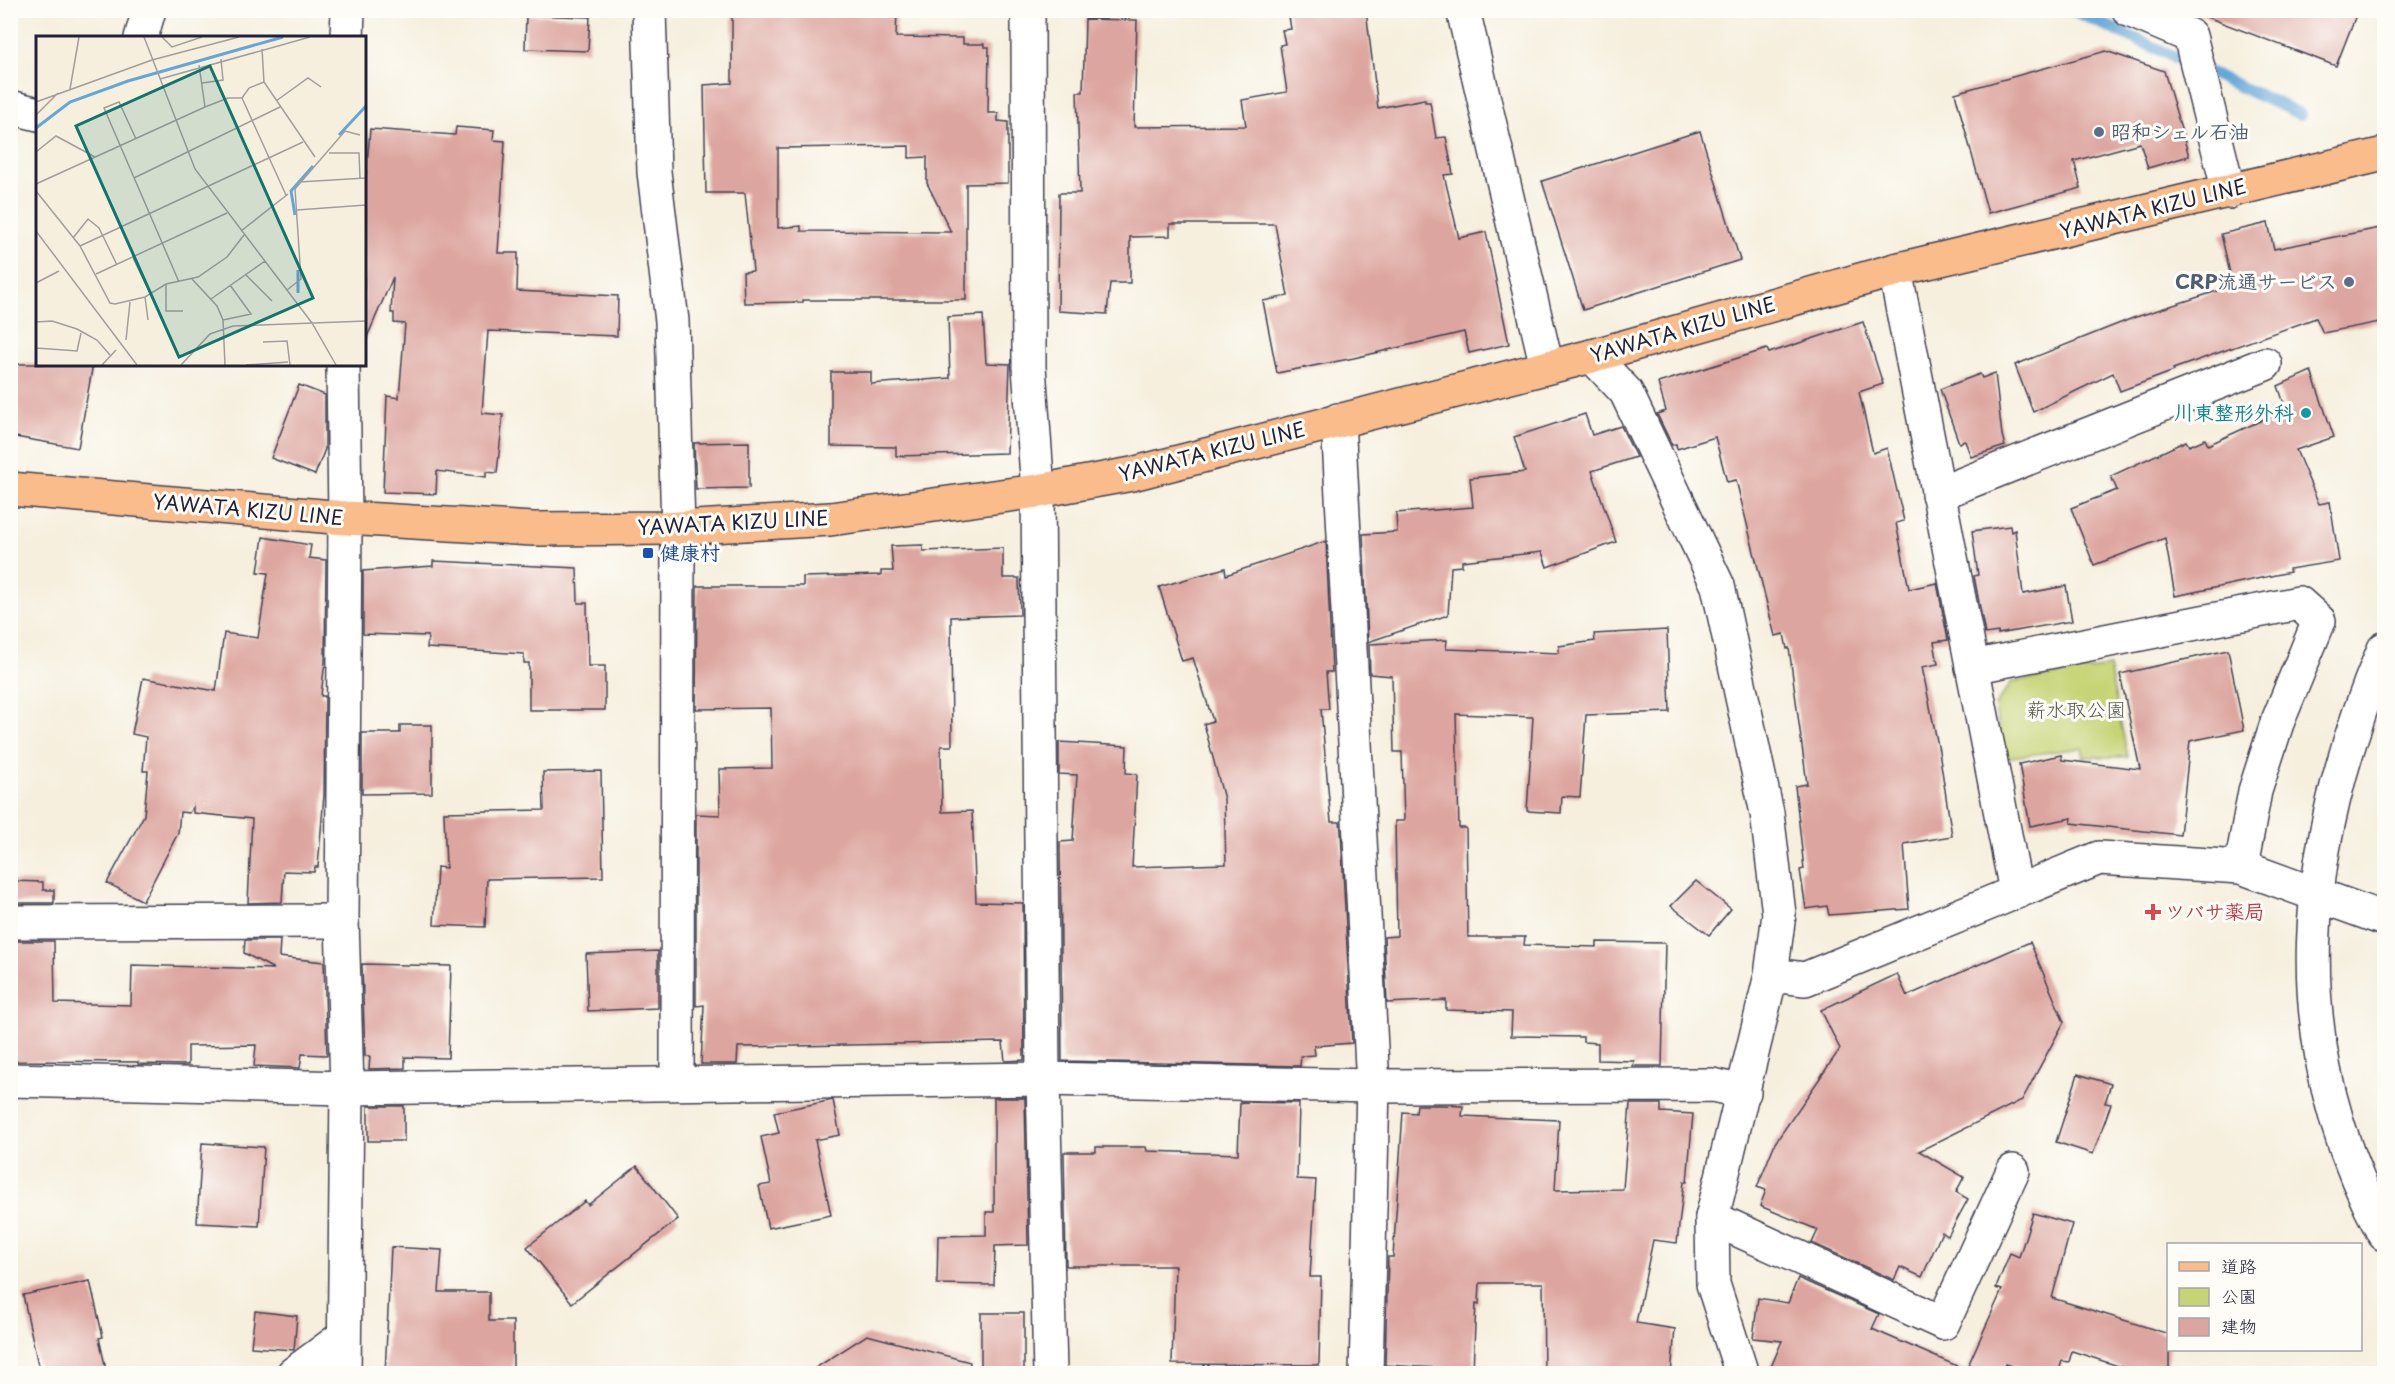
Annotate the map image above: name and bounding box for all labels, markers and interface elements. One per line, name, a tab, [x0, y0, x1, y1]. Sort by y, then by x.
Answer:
inset map	[36, 36, 366, 366]
place label: 昭和シェル石油	[2111, 116, 2249, 146]
marker: 昭和シェル石油	[2092, 125, 2106, 139]
street label: YAWATA KIZU LINE	[2056, 170, 2249, 246]
place label: CRP流通サービス	[2175, 266, 2337, 296]
marker: CRP流通サービス	[2342, 275, 2356, 289]
street label: YAWATA KIZU LINE	[1587, 288, 1779, 370]
place label: 川東整形外科	[2174, 397, 2294, 427]
marker: 川東整形外科	[2299, 406, 2313, 420]
street label: YAWATA KIZU LINE	[1115, 413, 1308, 489]
street label: YAWATA KIZU LINE	[152, 486, 345, 532]
street label: YAWATA KIZU LINE	[637, 502, 829, 542]
place label: 健康村	[660, 537, 720, 567]
marker: 健康村	[641, 546, 655, 560]
park label: 薪水取公園	[2026, 694, 2126, 724]
place label: ツバサ薬局	[2165, 896, 2265, 926]
marker: ツバサ薬局	[2146, 905, 2160, 919]
legend	[2167, 1243, 2362, 1351]
text: 道路	[2221, 1252, 2257, 1279]
text: 公園	[2221, 1282, 2257, 1309]
text: 建物	[2221, 1312, 2257, 1339]

